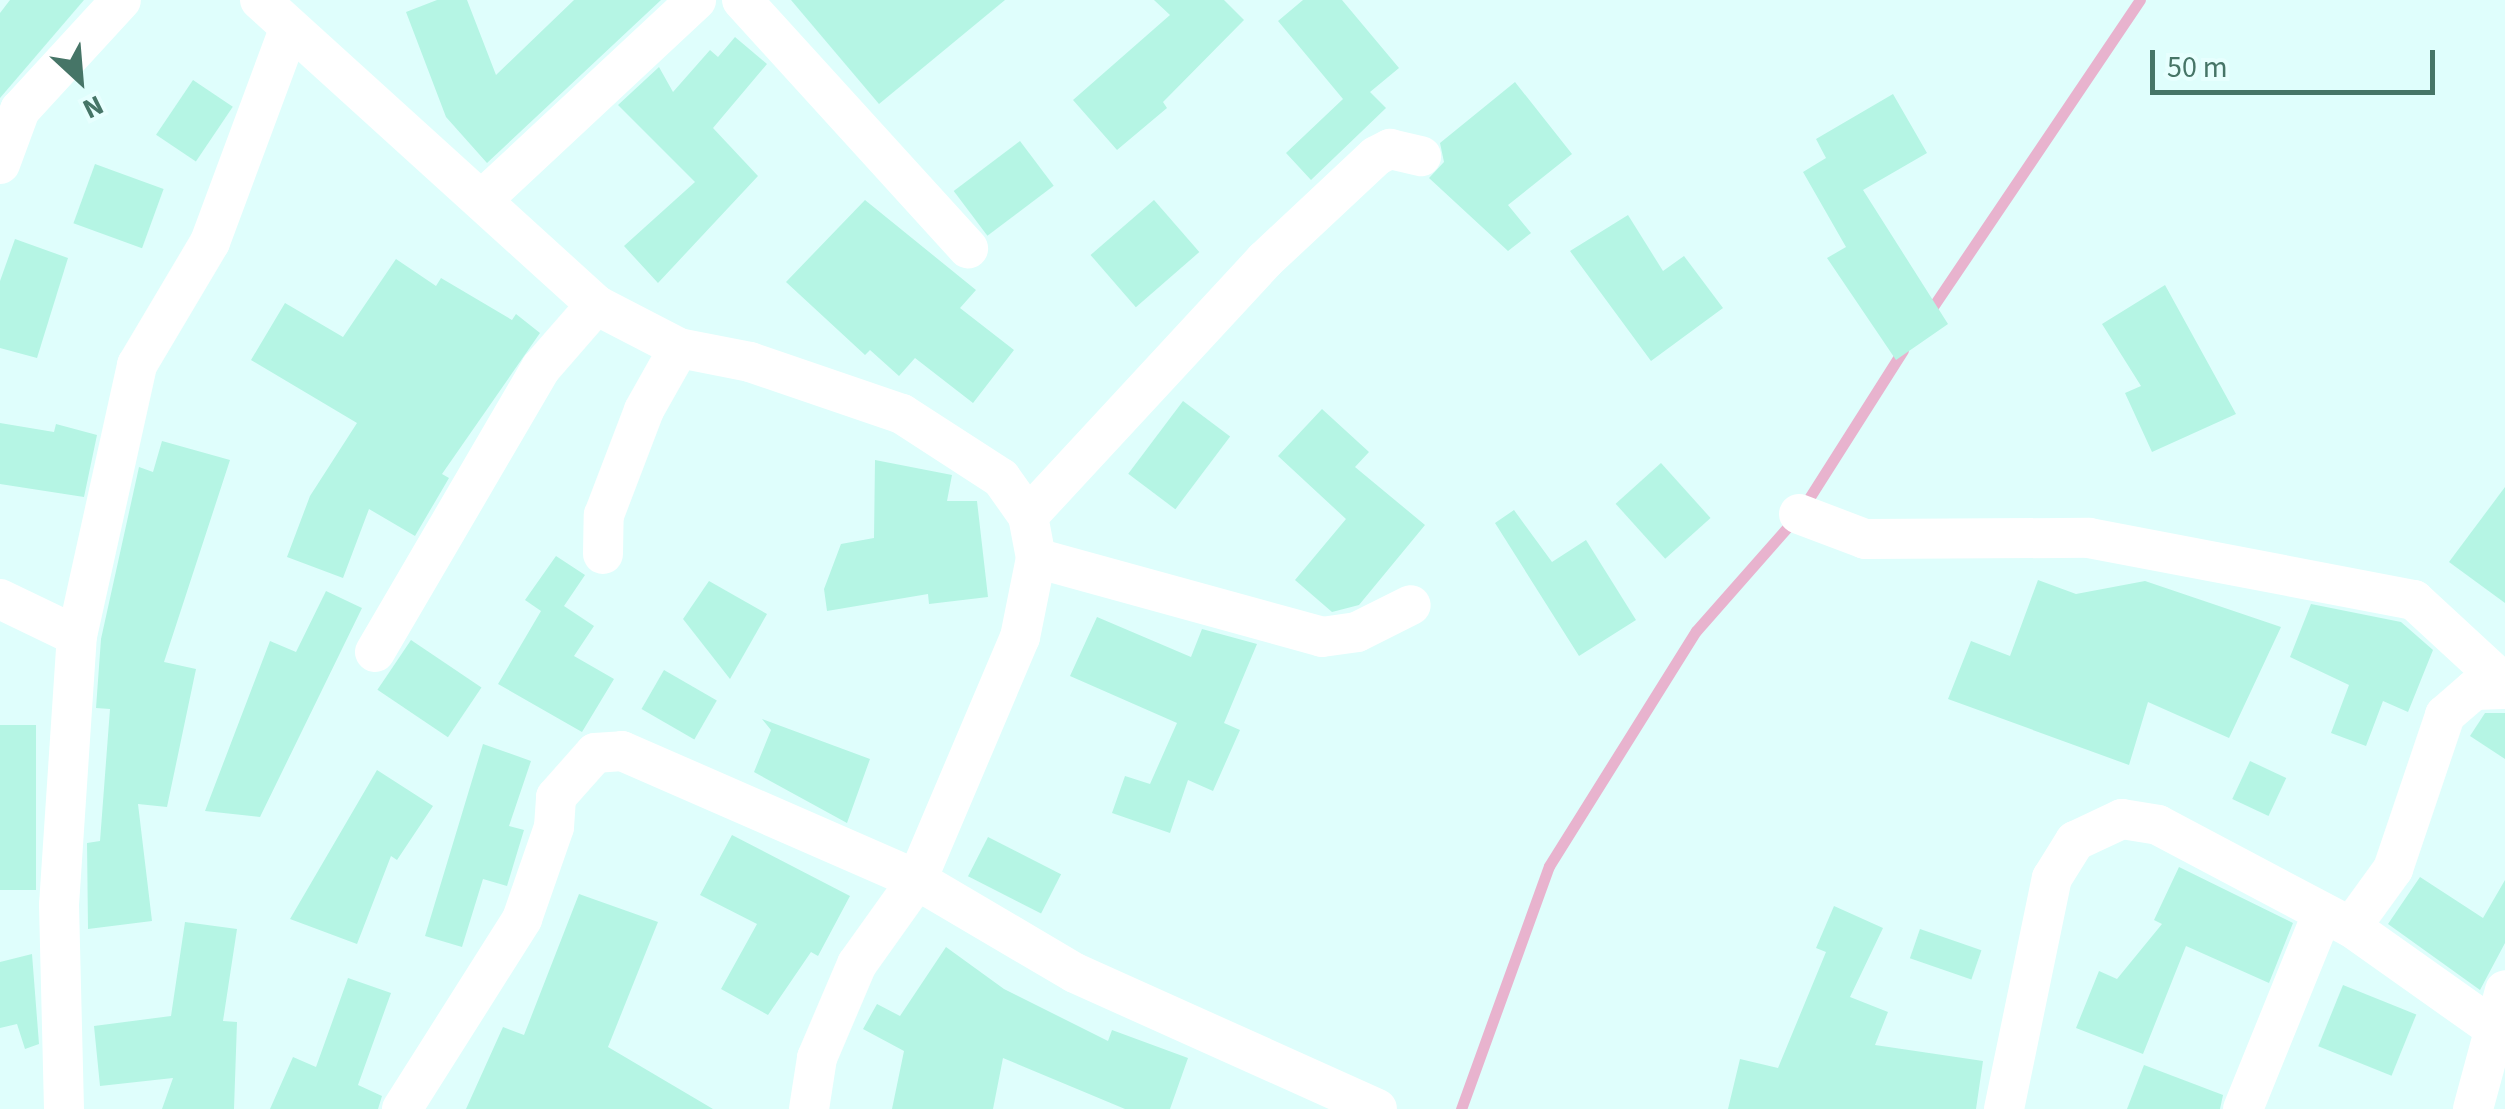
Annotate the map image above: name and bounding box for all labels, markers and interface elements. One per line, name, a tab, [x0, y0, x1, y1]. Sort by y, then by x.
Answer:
north arrow	[30, 30, 130, 130]
scale bar	[2155, 30, 2440, 92]
text: 50 m	[2167, 46, 2228, 89]
text: N	[76, 85, 110, 129]

